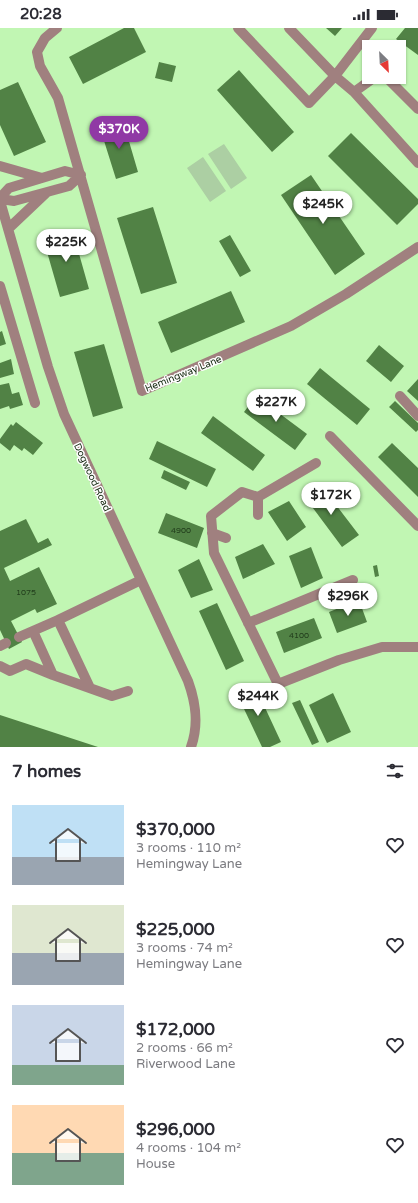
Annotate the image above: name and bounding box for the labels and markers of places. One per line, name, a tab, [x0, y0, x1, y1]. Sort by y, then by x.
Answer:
pin: $370K	[91, 116, 147, 150]
pin: $245K	[295, 191, 351, 225]
pin: $225K	[38, 229, 94, 263]
pin: $227K	[248, 389, 304, 423]
pin: $172K	[303, 482, 359, 516]
pin: $296K	[320, 583, 376, 617]
pin: $244K	[230, 683, 286, 717]

